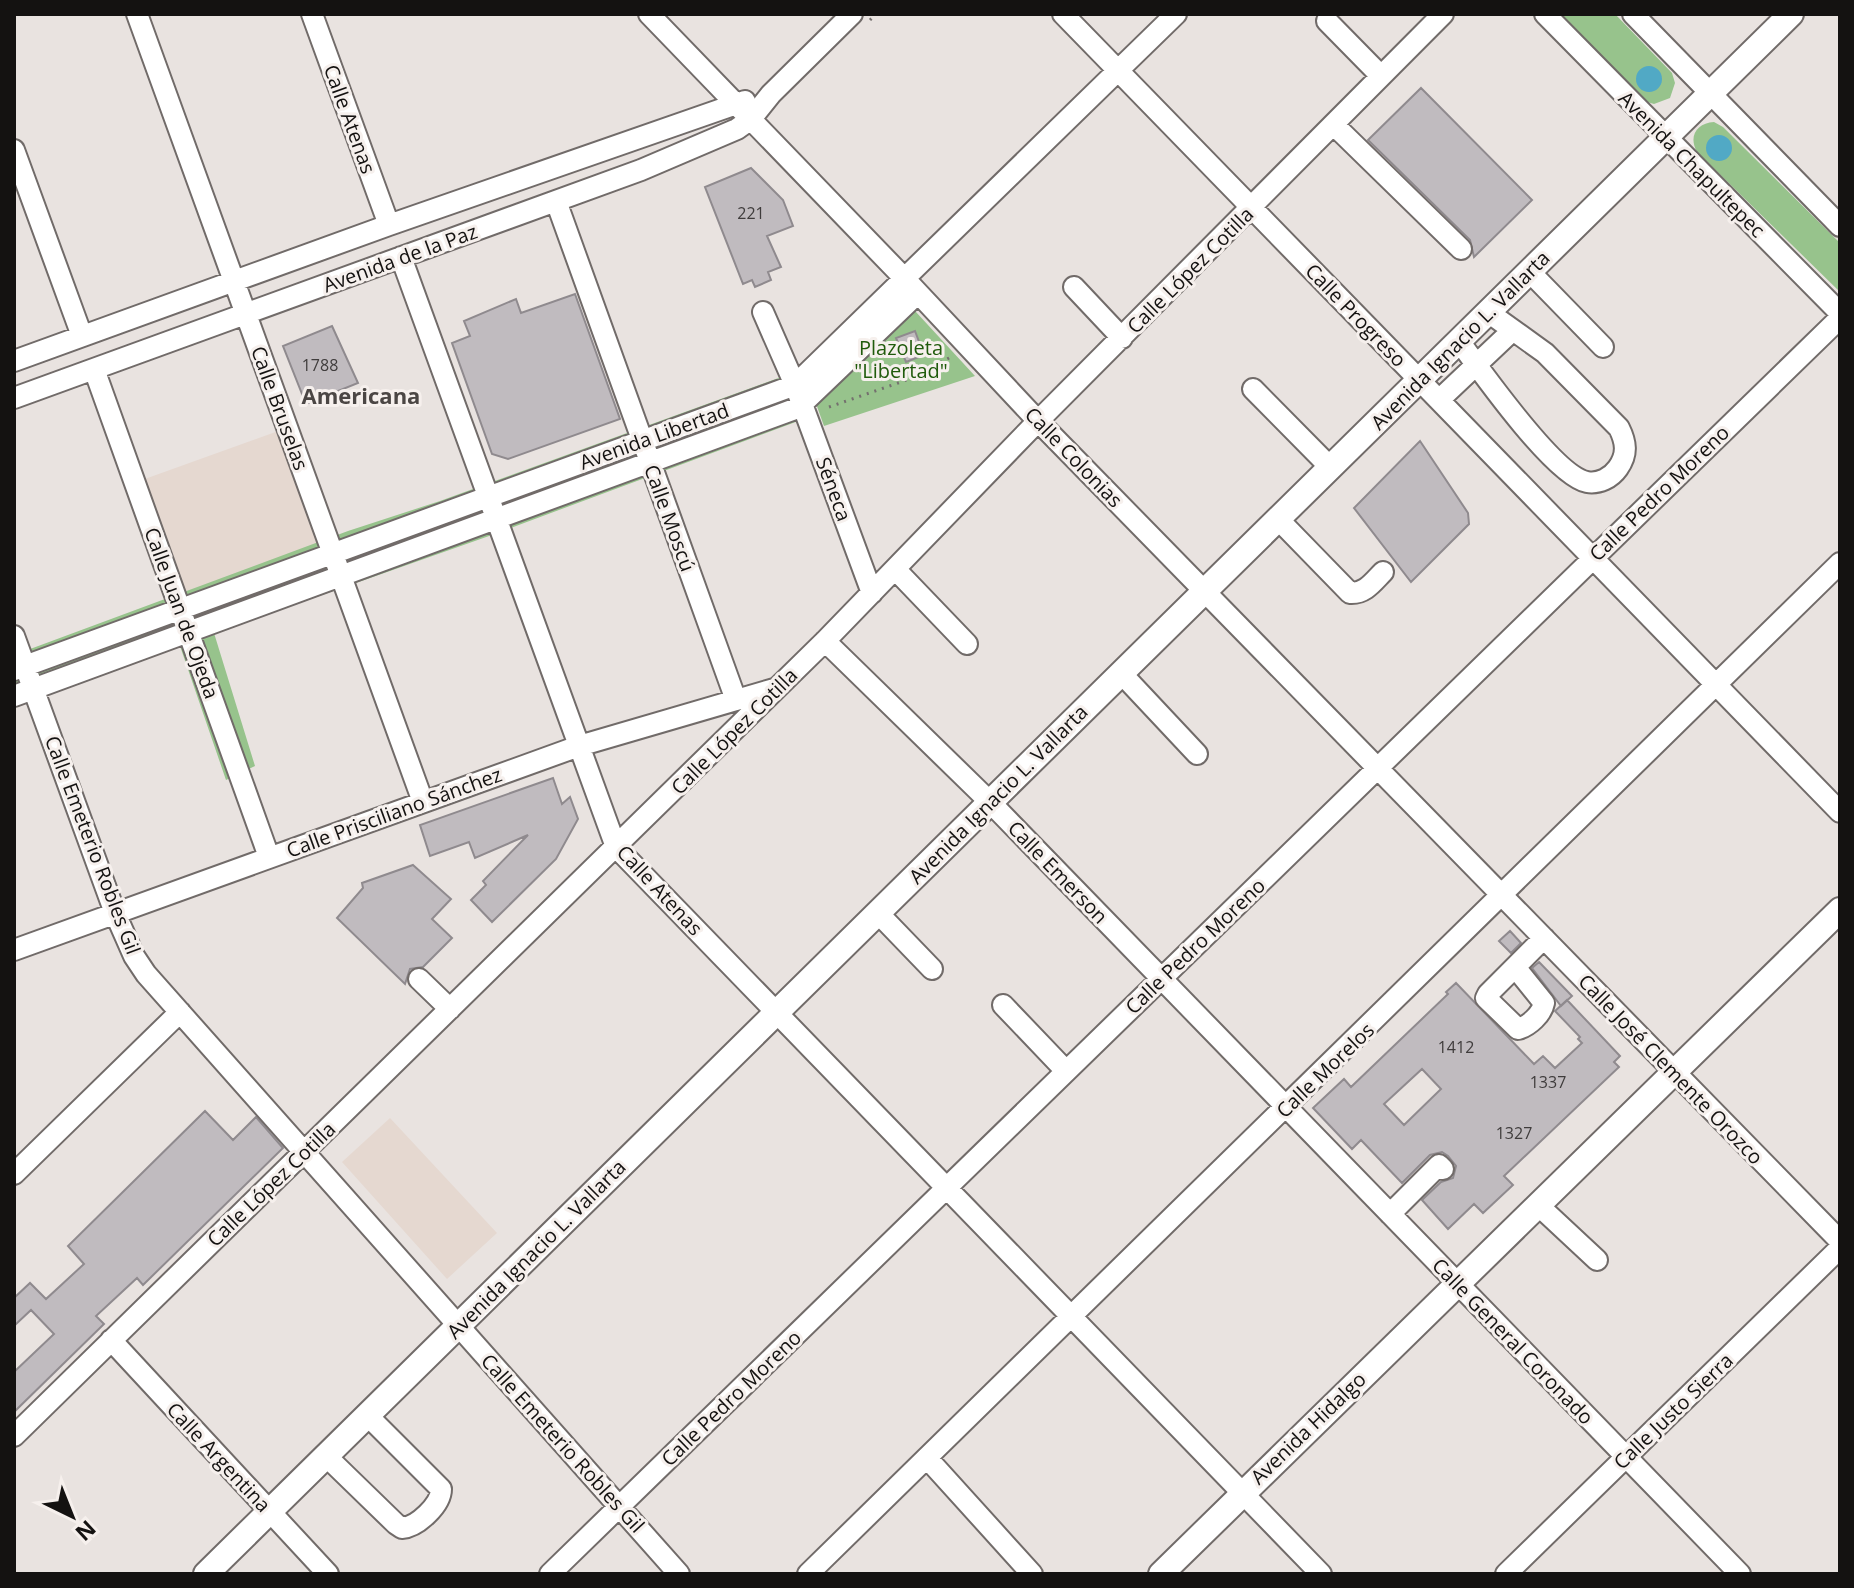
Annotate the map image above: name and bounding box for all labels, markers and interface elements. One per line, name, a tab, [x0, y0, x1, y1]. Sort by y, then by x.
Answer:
street label: Calle Atenas	[318, 61, 382, 177]
street label: Avenida Chapultepec	[1613, 85, 1771, 243]
street label: Calle López Cotilla	[1121, 201, 1259, 339]
house number: 221	[737, 202, 765, 224]
street label: Avenida de la Paz	[319, 218, 481, 298]
street label: Avenida Ignacio L. Vallarta	[1365, 245, 1555, 435]
street label: Calle Progreso	[1300, 257, 1412, 373]
park label: Plazoleta "Libertad"	[854, 334, 948, 384]
street label: Calle Bruselas	[245, 342, 315, 474]
house number: 1788	[302, 354, 338, 376]
district label: Americana	[302, 380, 420, 410]
street label: Avenida Libertad	[575, 396, 733, 476]
street label: Calle Colonias	[1019, 401, 1129, 513]
street label: Calle Pedro Moreno	[1583, 419, 1735, 567]
street label: Séneca	[810, 453, 858, 525]
street label: Calle Moscú	[638, 461, 702, 575]
street label: Calle Juan de Ojeda	[138, 524, 226, 702]
street label: Calle López Cotilla	[665, 662, 803, 800]
street label: Avenida Ignacio L. Vallarta	[903, 699, 1093, 889]
street label: Calle Emeterio Robles Gil	[39, 732, 147, 958]
street label: Calle Prisciliano Sánchez	[283, 760, 505, 864]
street label: Calle Emerson	[1002, 815, 1114, 929]
street label: Calle Atenas	[611, 839, 709, 941]
street label: Calle Pedro Moreno	[1119, 872, 1271, 1020]
street label: Calle José Clemente Orozco	[1573, 968, 1769, 1170]
street label: Calle Morelos	[1270, 1016, 1380, 1124]
house number: 1412	[1438, 1036, 1474, 1058]
house number: 1337	[1530, 1071, 1566, 1093]
street label: Calle López Cotilla	[201, 1116, 341, 1252]
house number: 1327	[1496, 1122, 1532, 1144]
street label: Avenida Ignacio L. Vallarta	[441, 1154, 631, 1344]
street label: Calle General Coronado	[1426, 1252, 1600, 1430]
street label: Calle Pedro Moreno	[655, 1324, 807, 1472]
street label: Calle Justo Sierra	[1607, 1347, 1739, 1475]
street label: Calle Emeterio Robles Gil	[475, 1348, 651, 1538]
street label: Avenida Hidalgo	[1244, 1366, 1372, 1490]
street label: Calle Argentina	[161, 1396, 277, 1518]
north arrow	[32, 1476, 112, 1556]
text: N	[70, 1514, 103, 1548]

